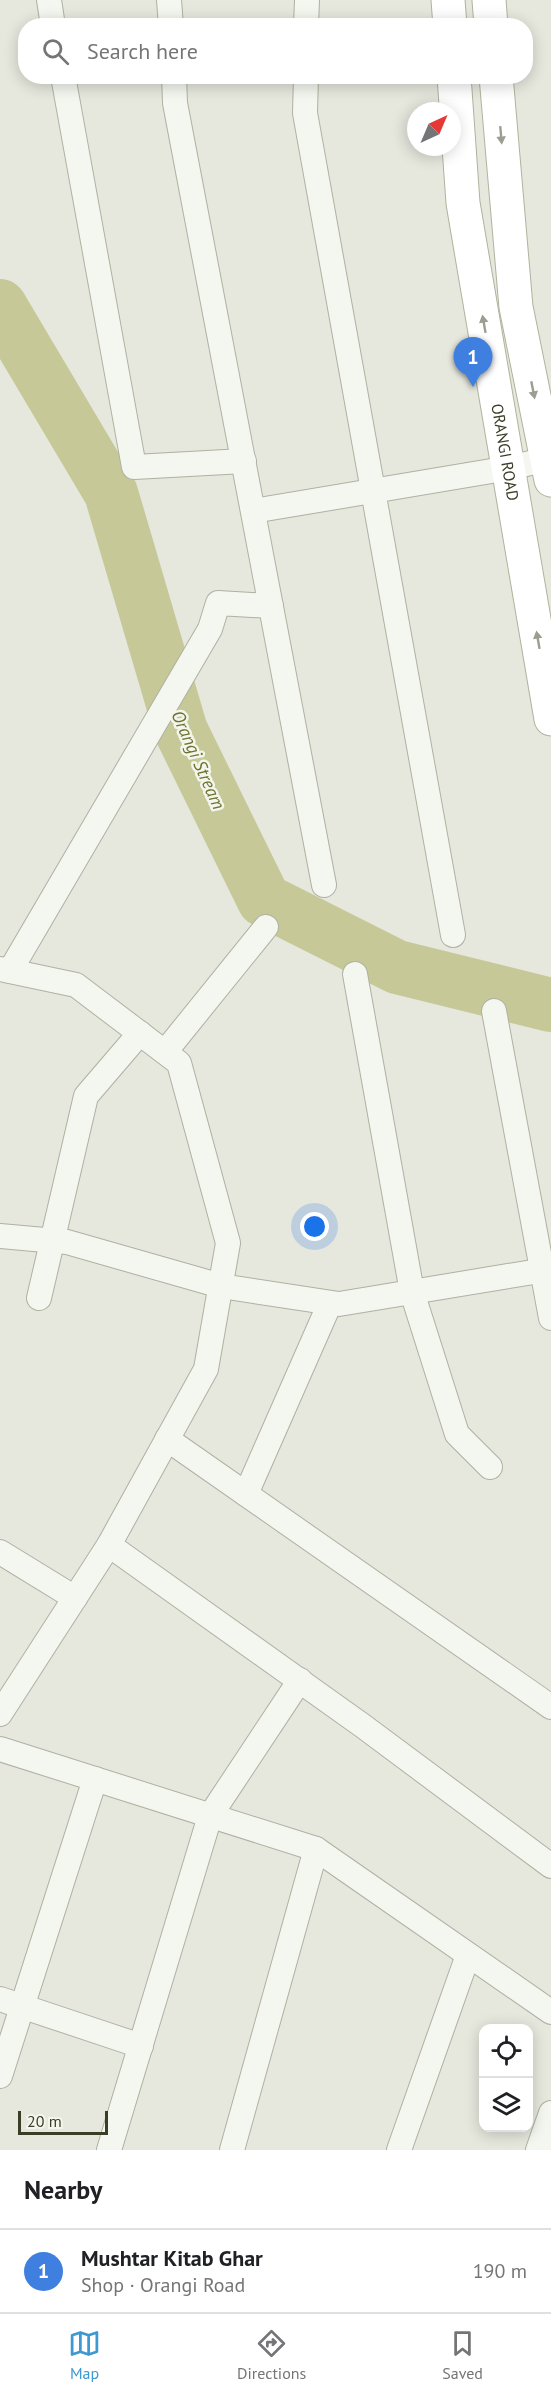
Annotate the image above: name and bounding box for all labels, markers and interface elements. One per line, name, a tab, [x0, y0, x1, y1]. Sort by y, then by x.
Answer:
search box	[18, 18, 533, 84]
icon: search	[39, 35, 72, 68]
text: Search here	[87, 37, 198, 65]
north arrow	[407, 102, 461, 156]
one-way arrow	[496, 125, 506, 144]
one-way arrow	[479, 314, 488, 333]
pin: 1	[454, 338, 492, 387]
one-way arrow	[529, 381, 538, 400]
street label: ORANGI ROAD	[487, 402, 524, 502]
one-way arrow	[533, 631, 542, 650]
water label: Orangi Stream	[166, 707, 231, 813]
your location	[300, 1212, 329, 1241]
map controls	[479, 2024, 533, 2132]
button: locate	[479, 2024, 533, 2078]
button: layers	[479, 2078, 533, 2132]
scale bar	[18, 2108, 108, 2136]
text: 20 m	[27, 2111, 62, 2131]
text: Nearby	[24, 2173, 102, 2206]
text: Mushtar Kitab Ghar	[81, 2244, 263, 2272]
text: 1	[38, 2258, 49, 2284]
text: 190 m	[473, 2258, 527, 2284]
text: Shop · Orangi Road	[81, 2272, 245, 2298]
tab: Map	[68, 2327, 101, 2383]
tab: Directions	[237, 2327, 306, 2383]
tab: Saved	[442, 2327, 483, 2383]

